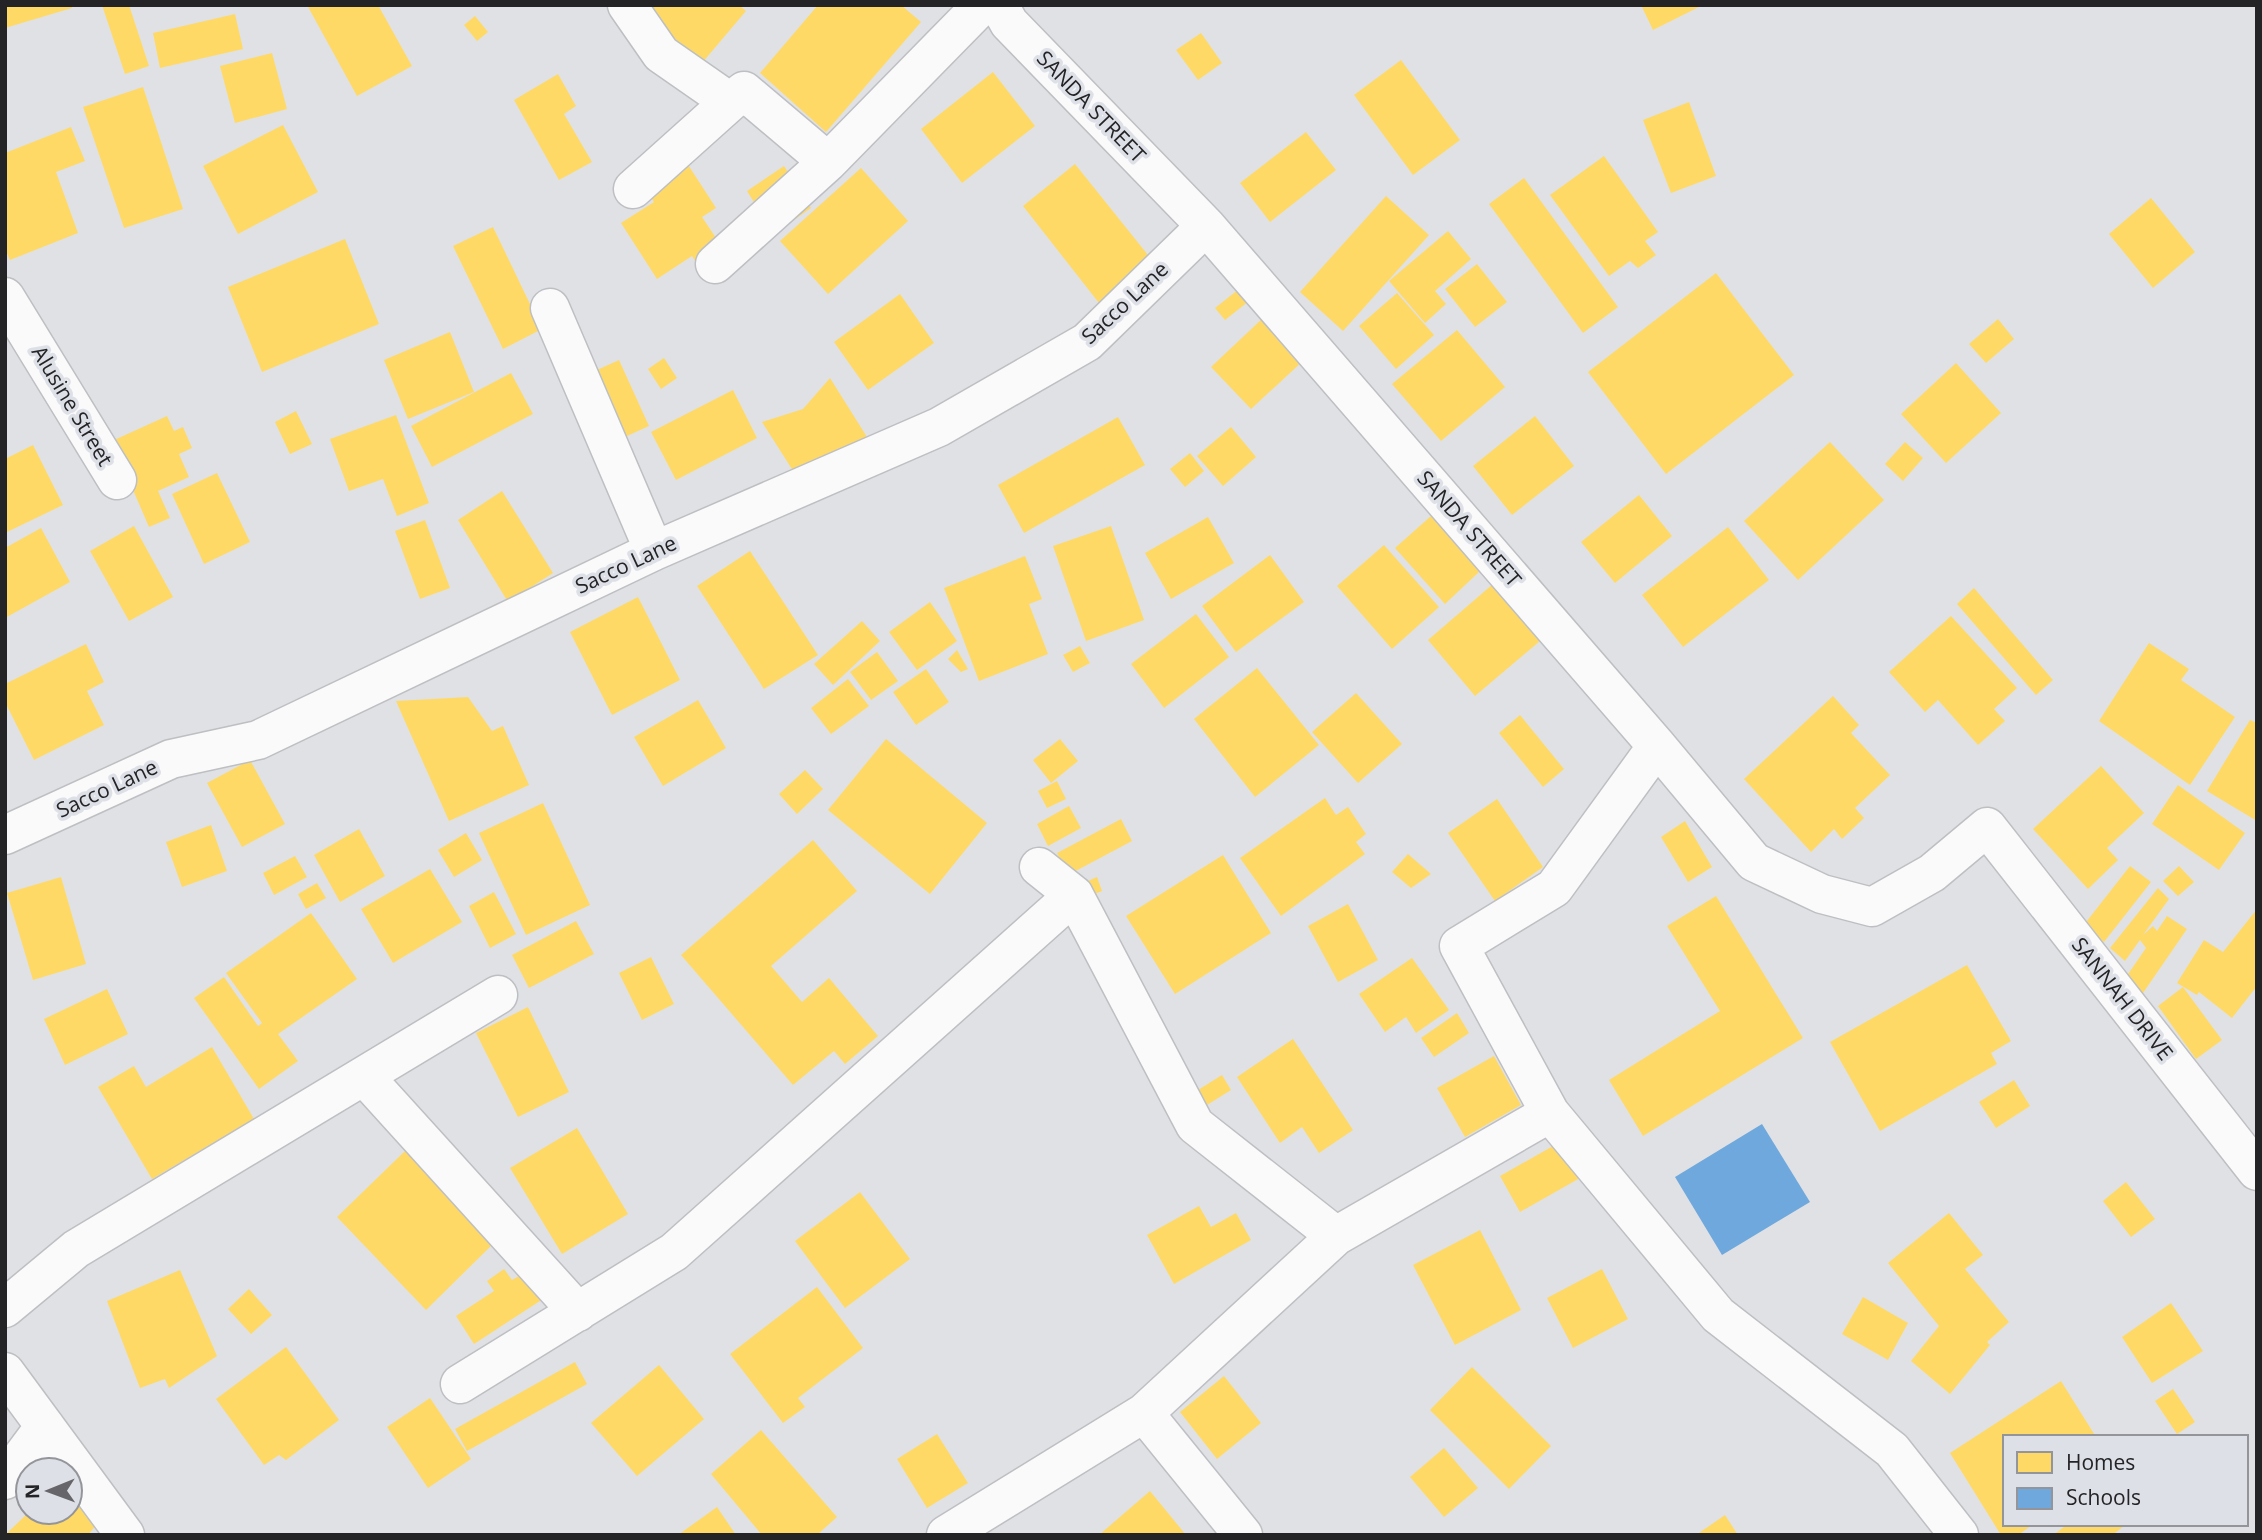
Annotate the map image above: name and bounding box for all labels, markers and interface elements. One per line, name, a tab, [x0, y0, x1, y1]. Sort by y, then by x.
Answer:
street label: SANDA STREET	[1031, 44, 1153, 169]
street label: Sacco Lane	[1075, 255, 1174, 350]
street label: Alusine Street	[26, 340, 120, 471]
street label: SANDA STREET	[1411, 464, 1528, 593]
street label: Sacco Lane	[570, 528, 681, 600]
street label: Sacco Lane	[51, 752, 162, 824]
street label: SANNAH DRIVE	[2066, 931, 2180, 1066]
legend	[2003, 1435, 2248, 1526]
text: Homes	[2066, 1448, 2135, 1476]
north arrow	[14, 1456, 84, 1526]
text: N	[19, 1483, 45, 1499]
text: Schools	[2066, 1483, 2141, 1511]

